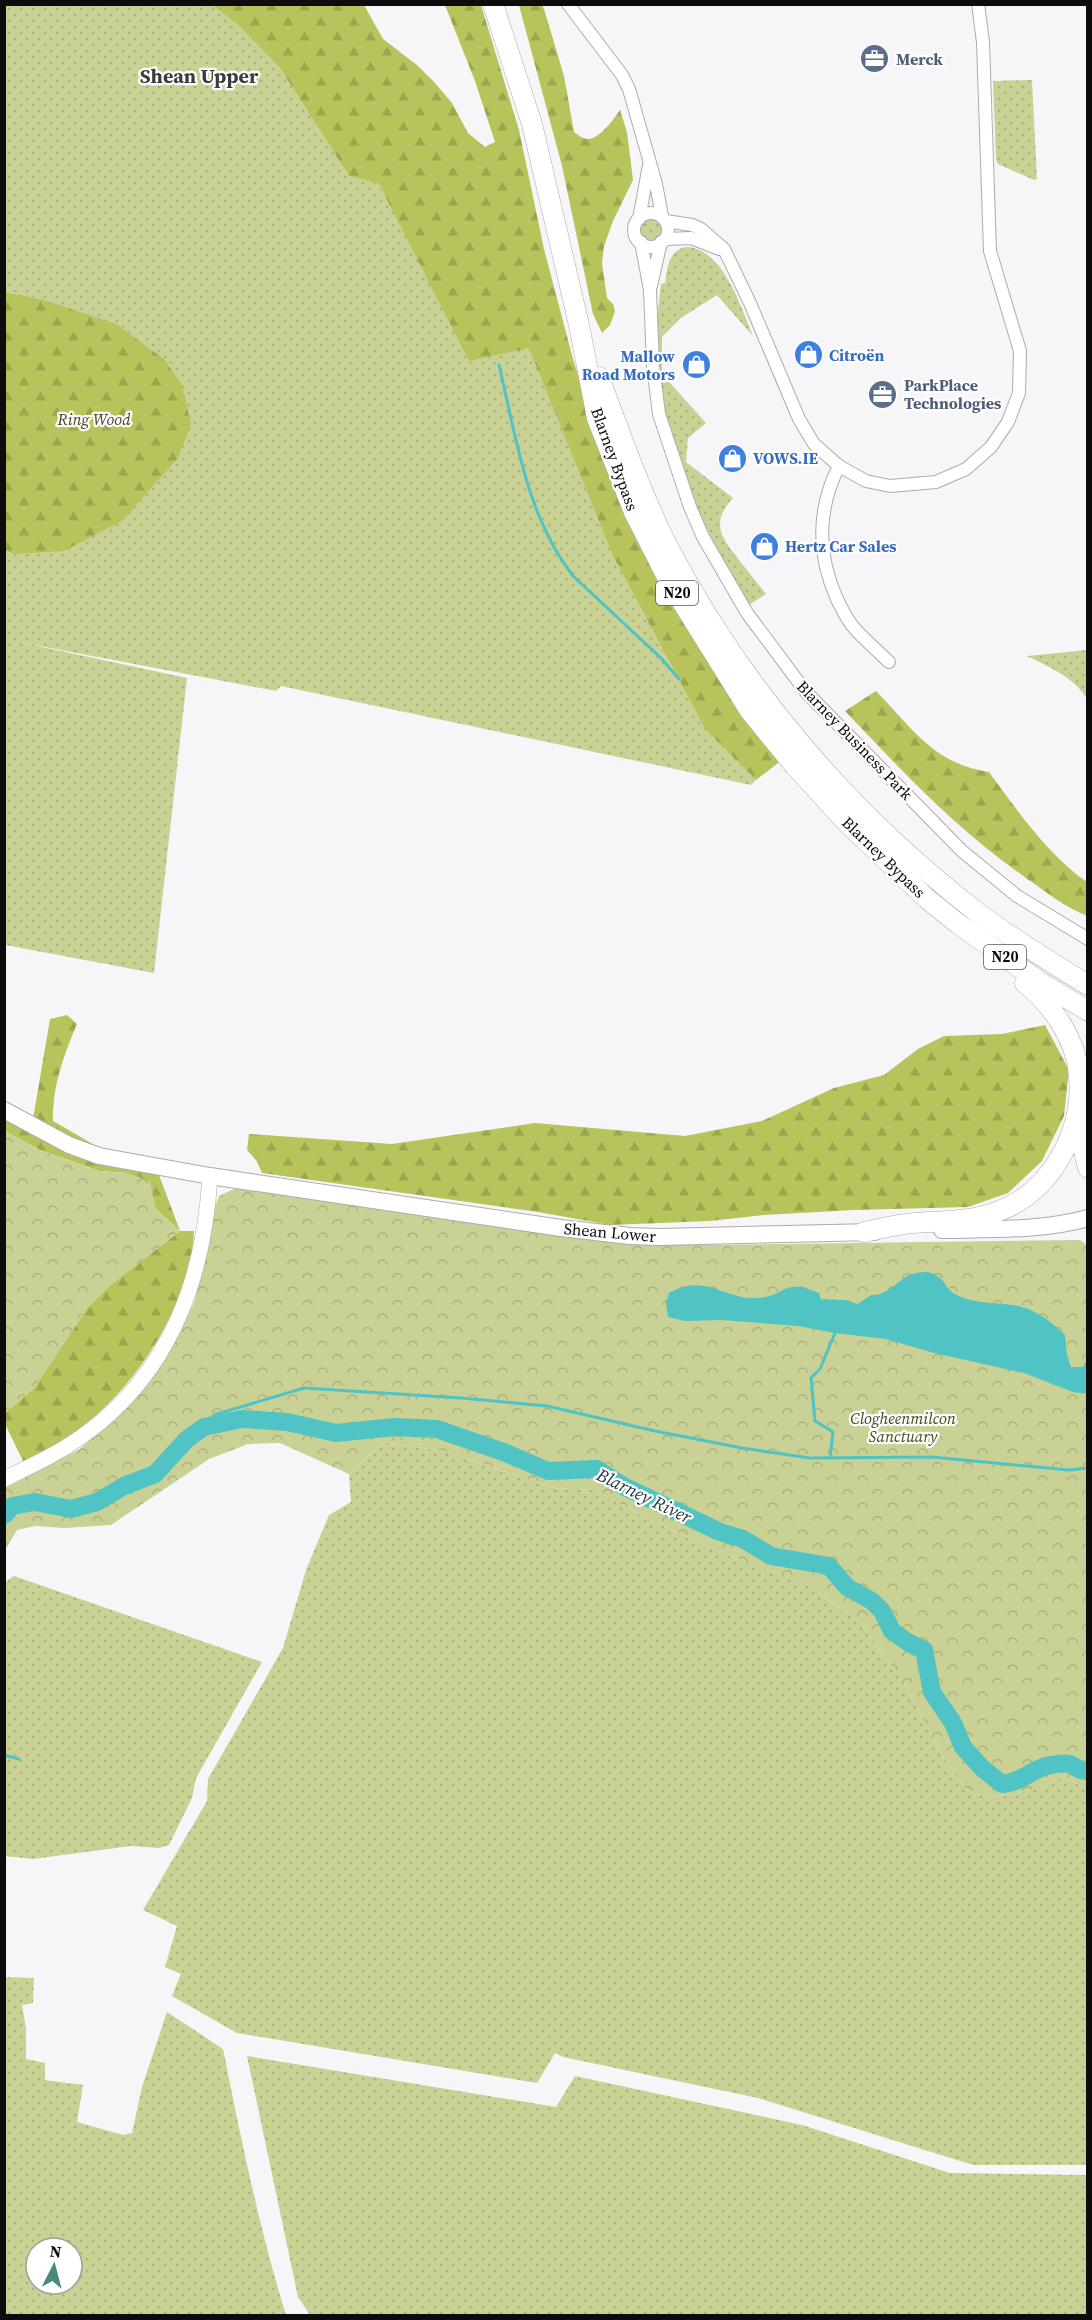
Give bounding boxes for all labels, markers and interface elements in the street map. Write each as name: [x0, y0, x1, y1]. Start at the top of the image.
office icon: Merck: [859, 43, 891, 75]
place label: Merck: [896, 48, 943, 70]
district label: Shean Upper: [140, 62, 259, 90]
shop icon: Citroën: [792, 339, 824, 371]
place label: Citroën: [829, 344, 884, 366]
place label: Mallow Road Motors: [582, 345, 675, 385]
shop icon: Mallow Road Motors: [680, 349, 712, 381]
place label: ParkPlace Technologies: [904, 374, 1001, 414]
office icon: ParkPlace Technologies: [867, 378, 899, 410]
street label: Blarney Bypass: [586, 404, 644, 514]
park label: Ring Wood: [56, 408, 131, 430]
shop icon: VOWS.IE: [716, 442, 748, 474]
place label: VOWS.IE: [753, 447, 819, 469]
shop icon: Hertz Car Sales: [748, 530, 780, 562]
place label: Hertz Car Sales: [785, 535, 897, 557]
road number: N20: [656, 581, 698, 605]
street label: Blarney Business Park: [792, 676, 918, 805]
street label: Blarney Bypass: [837, 811, 931, 903]
road number: N20: [984, 945, 1026, 969]
street label: Shean Lower: [563, 1217, 657, 1247]
park label: Clogheenmilcon Sanctuary: [850, 1407, 956, 1447]
water label: Blarney River: [592, 1461, 696, 1530]
north arrow: [24, 2236, 84, 2296]
text: N: [49, 2240, 63, 2263]

